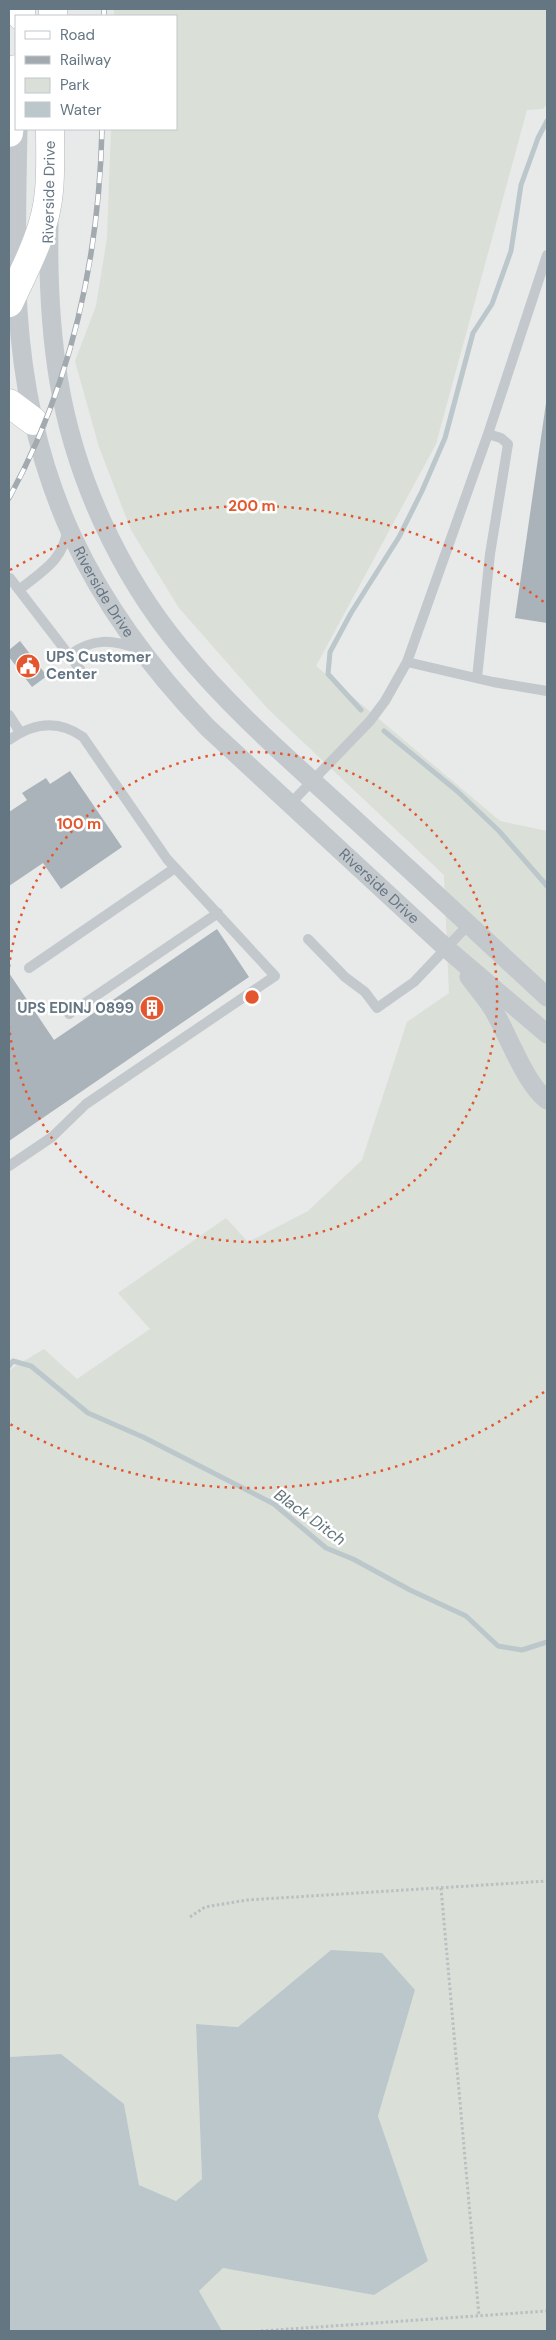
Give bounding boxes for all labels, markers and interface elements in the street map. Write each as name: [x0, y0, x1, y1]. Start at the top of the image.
legend: [15, 15, 178, 130]
text: Road: [60, 25, 95, 45]
text: Railway: [60, 50, 112, 70]
text: Park: [60, 75, 90, 95]
text: Water: [60, 100, 102, 120]
street label: Riverside Drive: [38, 140, 60, 244]
text: 200 m: [228, 496, 276, 516]
street label: Riverside Drive: [69, 543, 139, 641]
place label: UPS Customer Center: [46, 647, 151, 684]
public building icon: UPS Customer Center: [15, 653, 41, 679]
text: 100 m: [57, 814, 101, 834]
street label: Riverside Drive: [335, 844, 424, 928]
centre of rings: [243, 988, 261, 1006]
building icon: UPS EDINJ 0899: [139, 995, 165, 1021]
place label: UPS EDINJ 0899: [17, 998, 134, 1018]
water label: Black Ditch: [270, 1484, 350, 1550]

